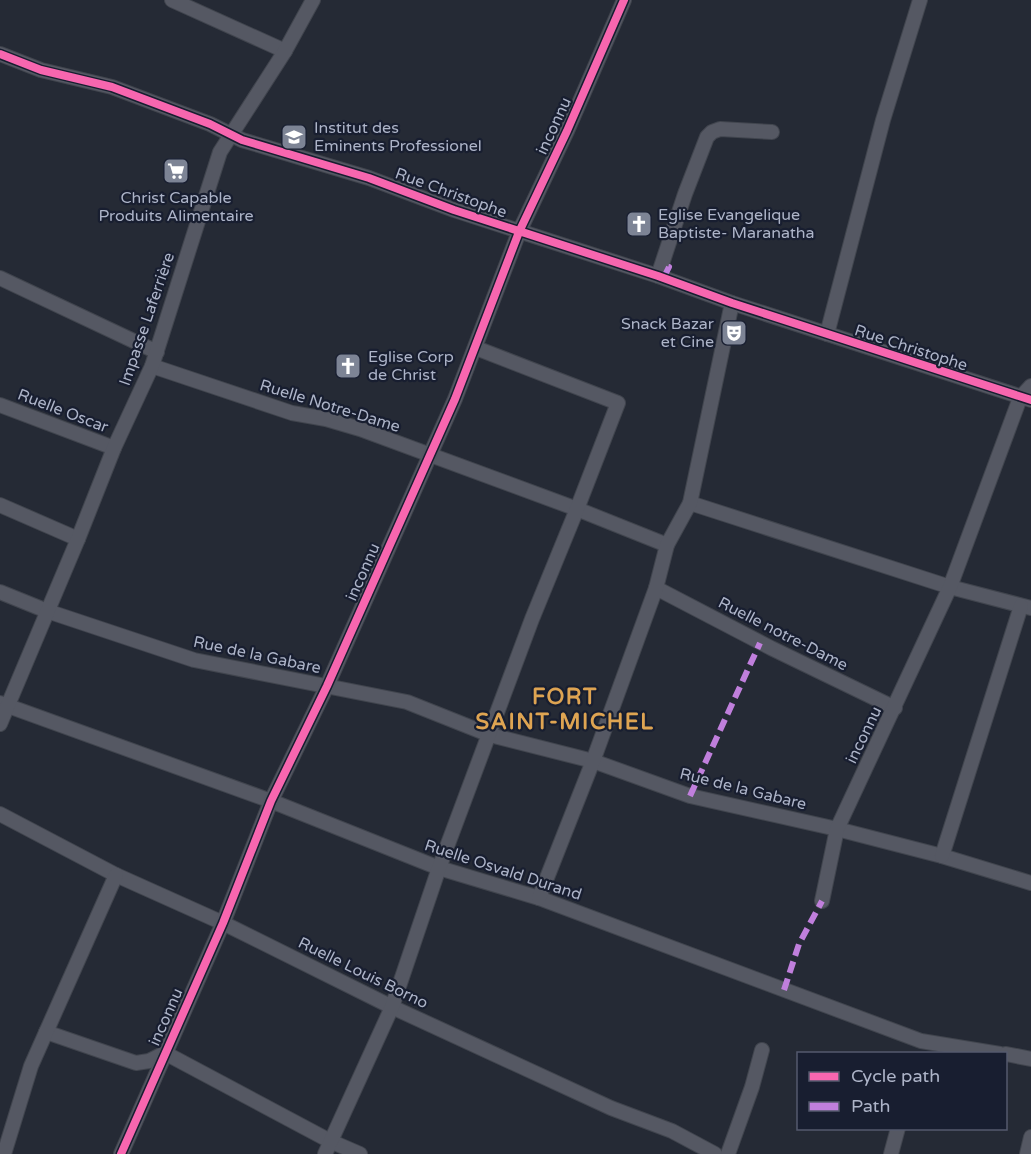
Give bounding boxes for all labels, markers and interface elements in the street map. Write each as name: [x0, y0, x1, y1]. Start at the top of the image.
street label: inconnu: [532, 94, 576, 158]
place label: Institut des Eminents Professionel: [314, 118, 482, 156]
school or university icon: Institut des Eminents Professionel: [279, 122, 309, 152]
supermarket icon: Christ Capable Produits Alimentaire: [161, 156, 191, 186]
street label: Rue Christophe: [392, 163, 510, 223]
place label: Christ Capable Produits Alimentaire: [98, 188, 254, 226]
place label: Eglise Evangelique Baptiste- Maranatha: [658, 205, 815, 243]
church icon: Eglise Evangelique Baptiste- Maranatha: [624, 209, 654, 239]
street label: Impasse Laferrière: [115, 250, 179, 388]
place label: Snack Bazar et Cine: [621, 314, 715, 352]
theatre icon: Snack Bazar et Cine: [719, 318, 749, 348]
street label: Rue Christophe: [852, 320, 970, 376]
place label: Eglise Corp de Christ: [368, 347, 454, 385]
church icon: Eglise Corp de Christ: [333, 351, 363, 381]
street label: Ruelle Notre-Dame: [257, 375, 403, 437]
street label: Ruelle Oscar: [15, 385, 112, 438]
street label: inconnu: [341, 540, 385, 604]
street label: Ruelle notre-Dame: [715, 593, 851, 675]
street label: Rue de la Gabare: [191, 632, 323, 678]
district label: FORT SAINT-MICHEL: [476, 684, 655, 735]
street label: inconnu: [842, 703, 886, 767]
street label: Rue de la Gabare: [678, 764, 808, 814]
street label: Ruelle Osvald Durand: [422, 835, 584, 905]
street label: Ruelle Louis Borno: [295, 933, 431, 1013]
street label: inconnu: [144, 985, 188, 1049]
legend: [797, 1052, 1007, 1130]
text: Cycle path: [851, 1065, 940, 1087]
text: Path: [851, 1095, 890, 1117]

